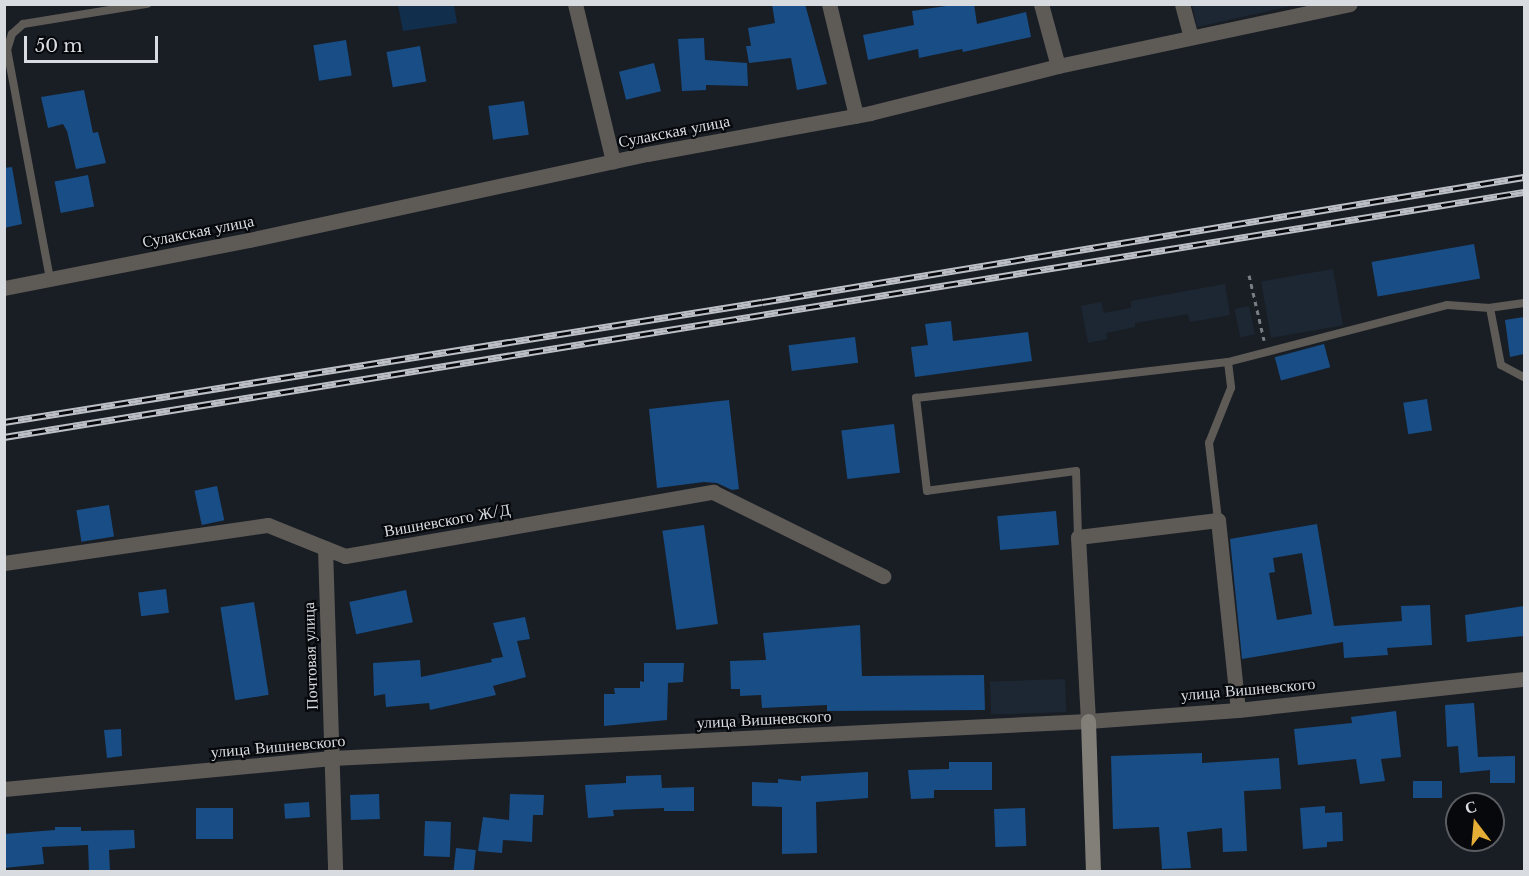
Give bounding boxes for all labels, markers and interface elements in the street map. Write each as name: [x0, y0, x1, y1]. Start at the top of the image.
scale bar: [27, 24, 160, 62]
text: 50 m: [35, 35, 83, 57]
street label: Сулакская улица: [617, 111, 731, 151]
street label: Сулакская улица: [141, 211, 255, 251]
street label: Вишневского Ж/Д: [382, 499, 512, 541]
street label: Почтовая улица: [299, 602, 321, 710]
street label: улица Вишневского: [1180, 674, 1316, 704]
street label: улица Вишневского: [696, 706, 832, 732]
street label: улица Вишневского: [210, 731, 346, 761]
north arrow: [1445, 792, 1505, 852]
text: С: [1462, 795, 1479, 818]

